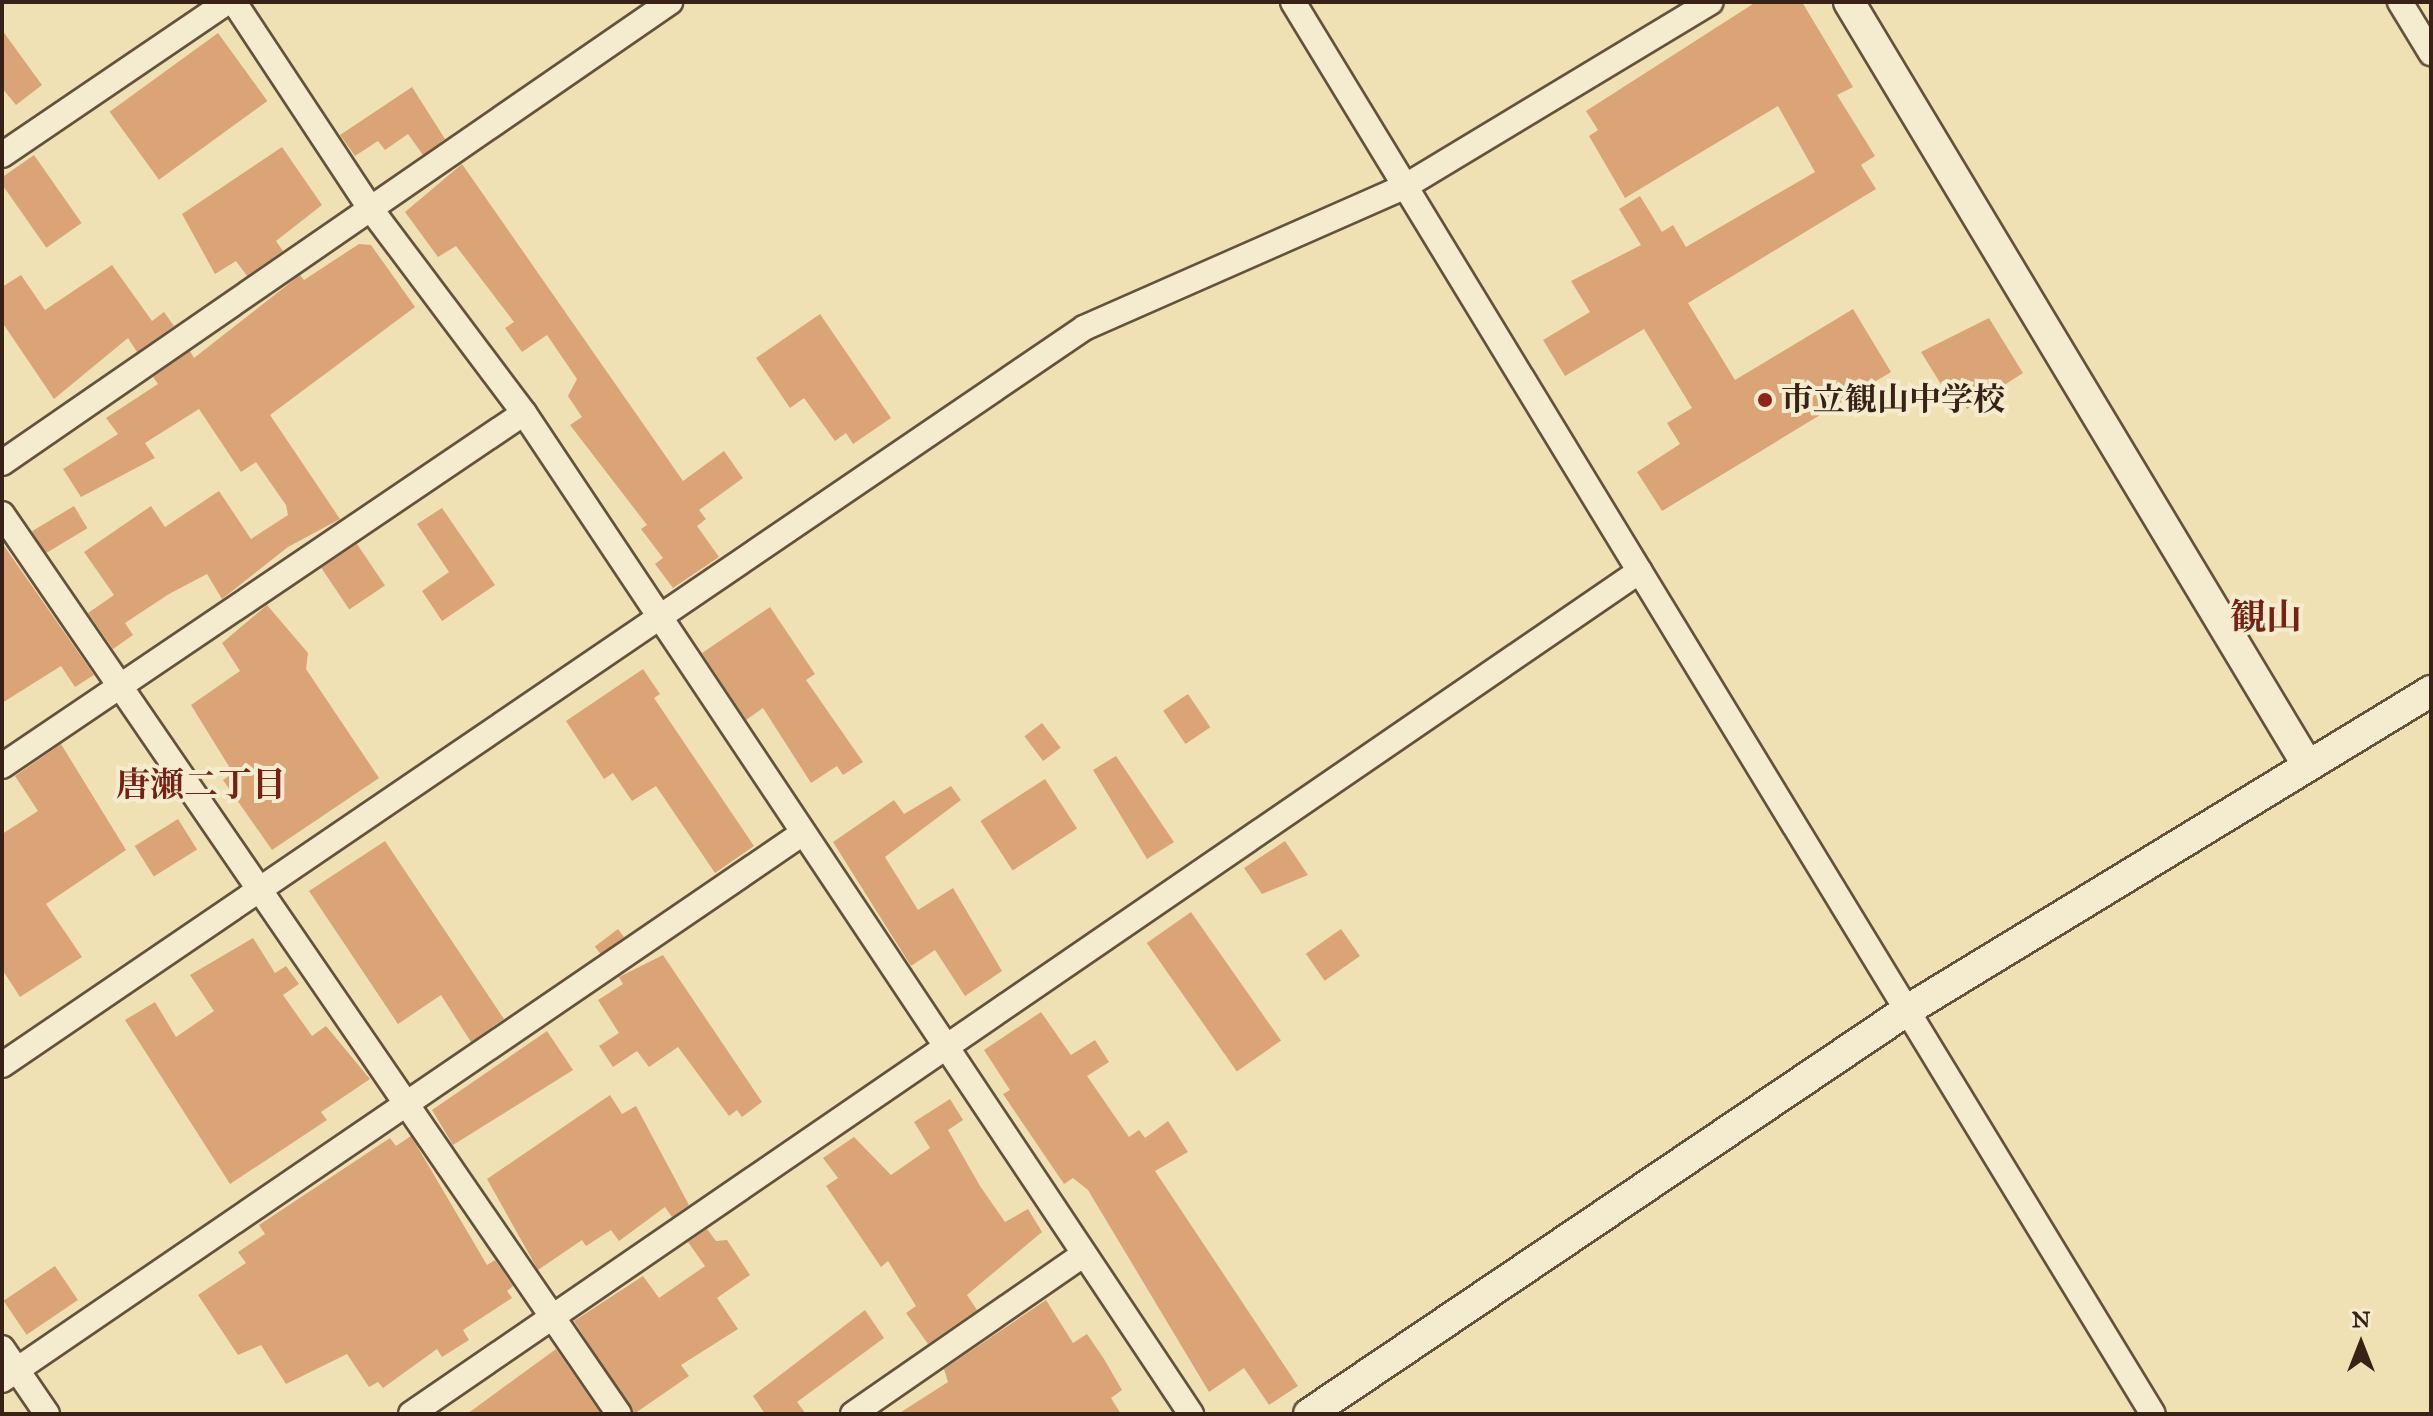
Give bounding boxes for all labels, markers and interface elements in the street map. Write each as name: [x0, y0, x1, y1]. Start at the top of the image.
place label: 市立観山中学校: [1781, 381, 2005, 419]
marker: 市立観山中学校: [1756, 391, 1774, 409]
district label: 観山: [2230, 596, 2302, 640]
district label: 唐瀬二丁目: [116, 765, 286, 805]
north arrow: [2321, 1304, 2401, 1384]
text: N: [2352, 1306, 2370, 1333]

